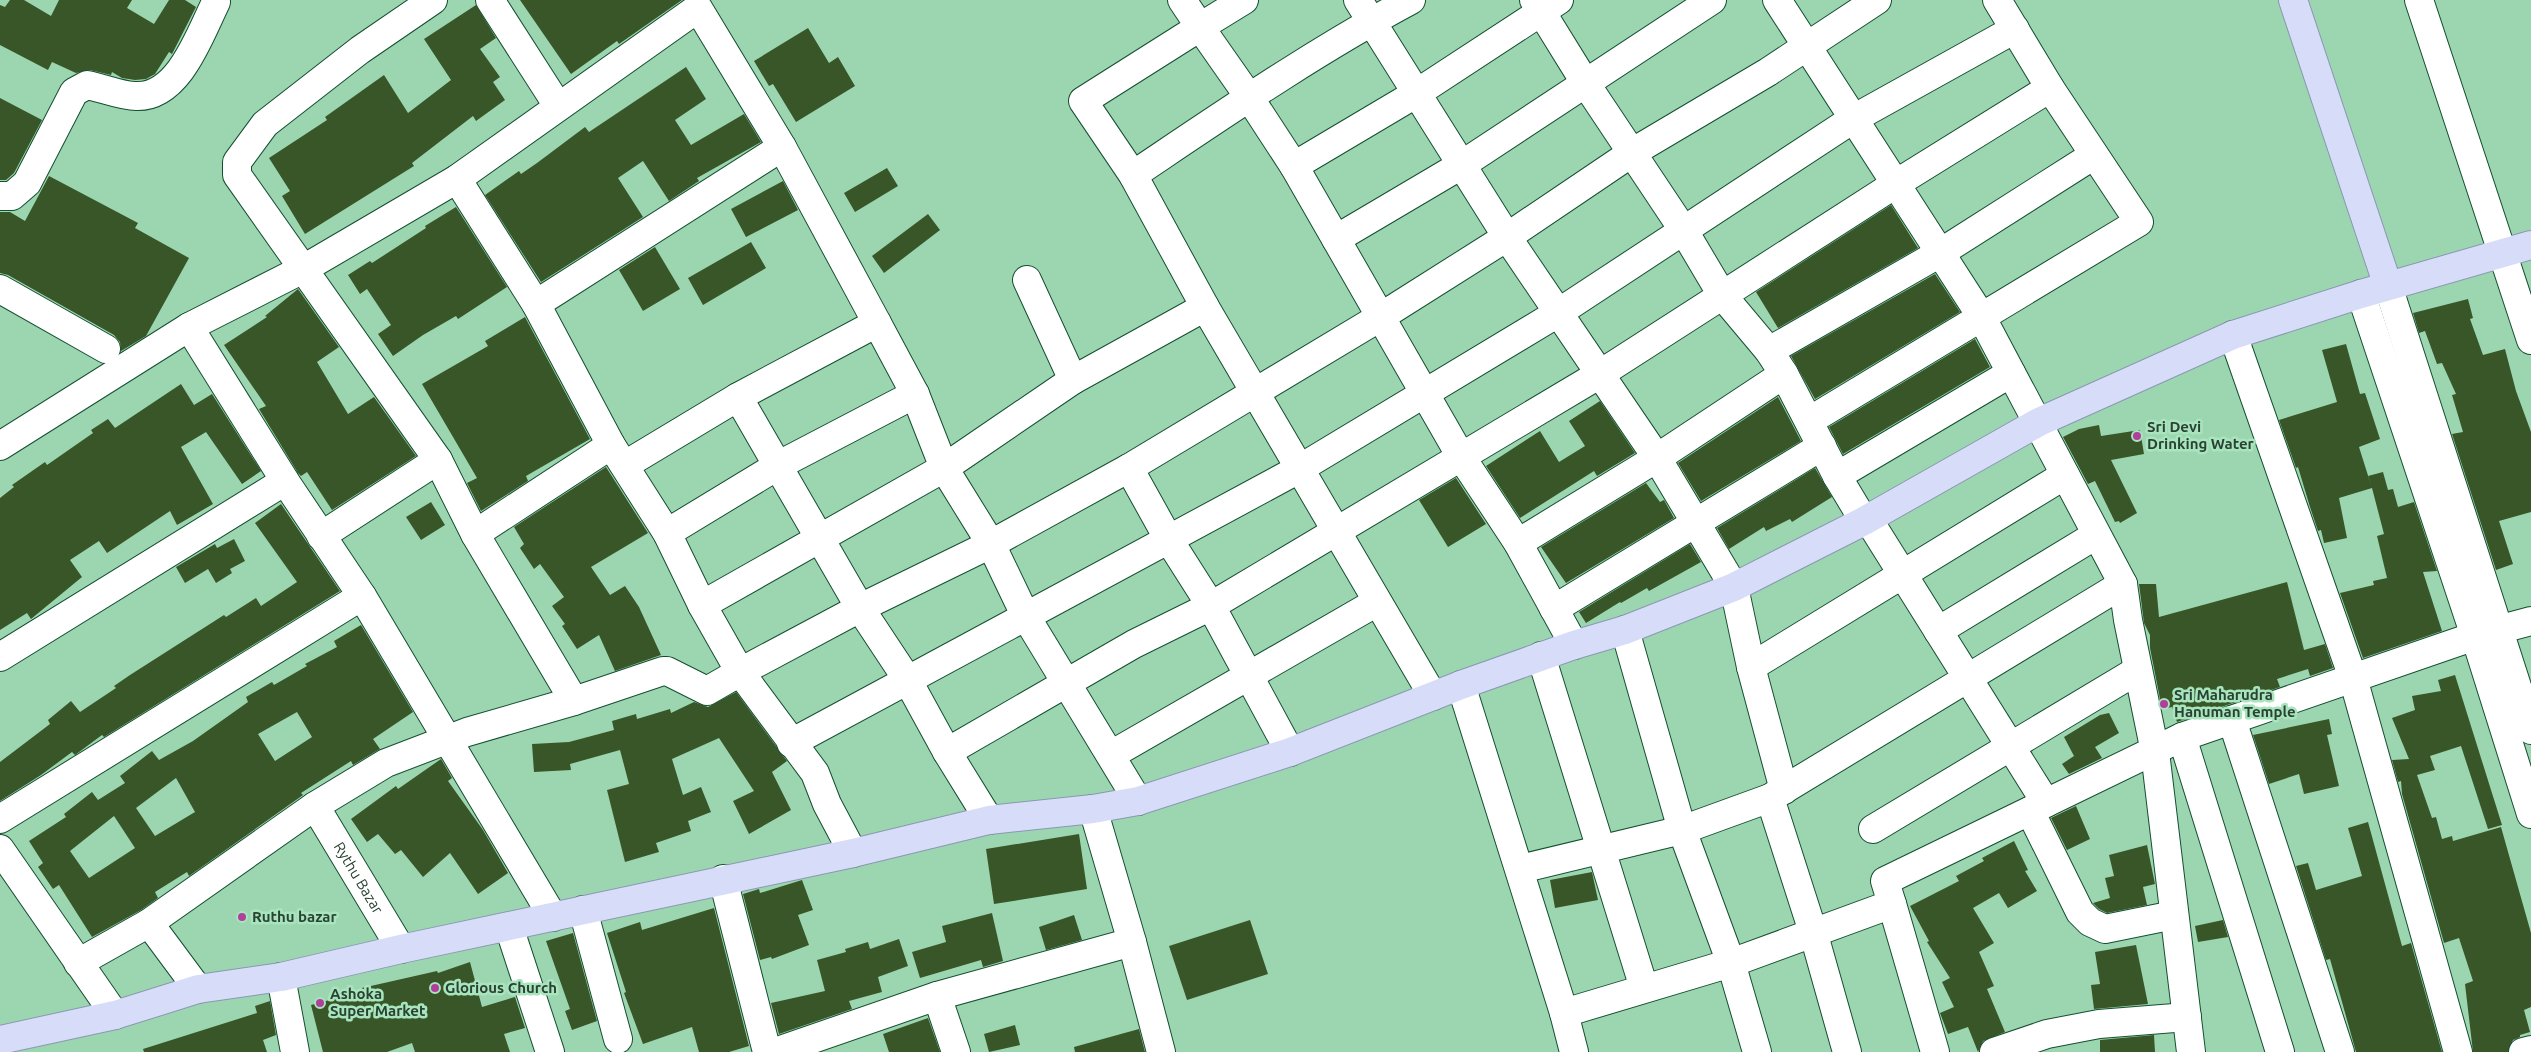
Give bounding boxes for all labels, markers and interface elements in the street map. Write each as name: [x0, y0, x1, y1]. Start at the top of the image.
place label: Sri Devi Drinking Water: [2147, 418, 2255, 452]
marker: Sri Devi Drinking Water: [2131, 430, 2143, 442]
place label: Sri Maharudra Hanuman Temple: [2174, 686, 2296, 720]
marker: Sri Maharudra Hanuman Temple: [2158, 698, 2170, 710]
street label: Rythu Bazar: [331, 839, 387, 917]
place label: Ruthu bazar: [252, 908, 338, 925]
marker: Ruthu bazar: [236, 911, 248, 923]
place label: Glorious Church: [445, 979, 557, 996]
marker: Glorious Church: [429, 982, 441, 994]
place label: Ashoka Super Market: [330, 985, 426, 1019]
marker: Ashoka Super Market: [314, 997, 326, 1009]

